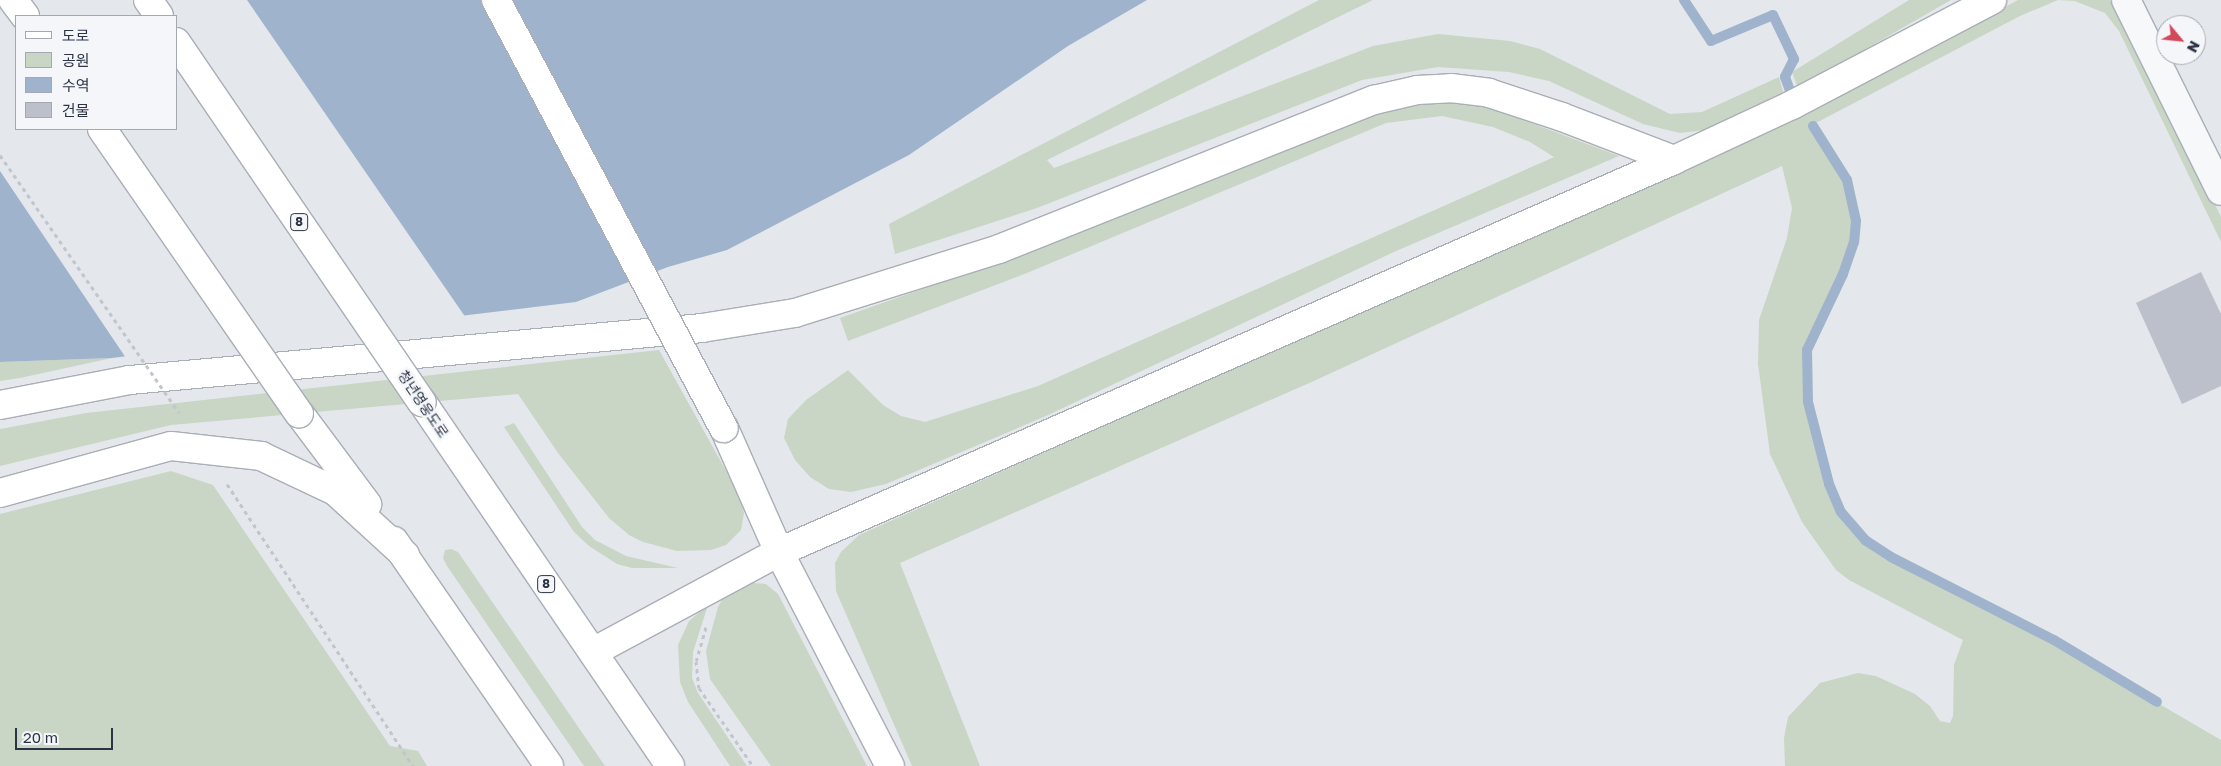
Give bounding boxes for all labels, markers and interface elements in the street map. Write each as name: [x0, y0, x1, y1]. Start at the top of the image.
legend: [15, 15, 178, 130]
north arrow: [2156, 15, 2206, 65]
text: 도로: [62, 26, 90, 44]
text: N: [2184, 38, 2204, 55]
text: 공원: [62, 51, 90, 69]
text: 수역: [62, 76, 90, 94]
text: 건물: [62, 101, 90, 119]
road number: 8: [289, 212, 309, 232]
street label: 청년영웅도로: [394, 367, 452, 441]
road number: 8: [536, 574, 556, 594]
scale bar: [18, 718, 115, 750]
text: 20 m: [23, 728, 58, 746]

